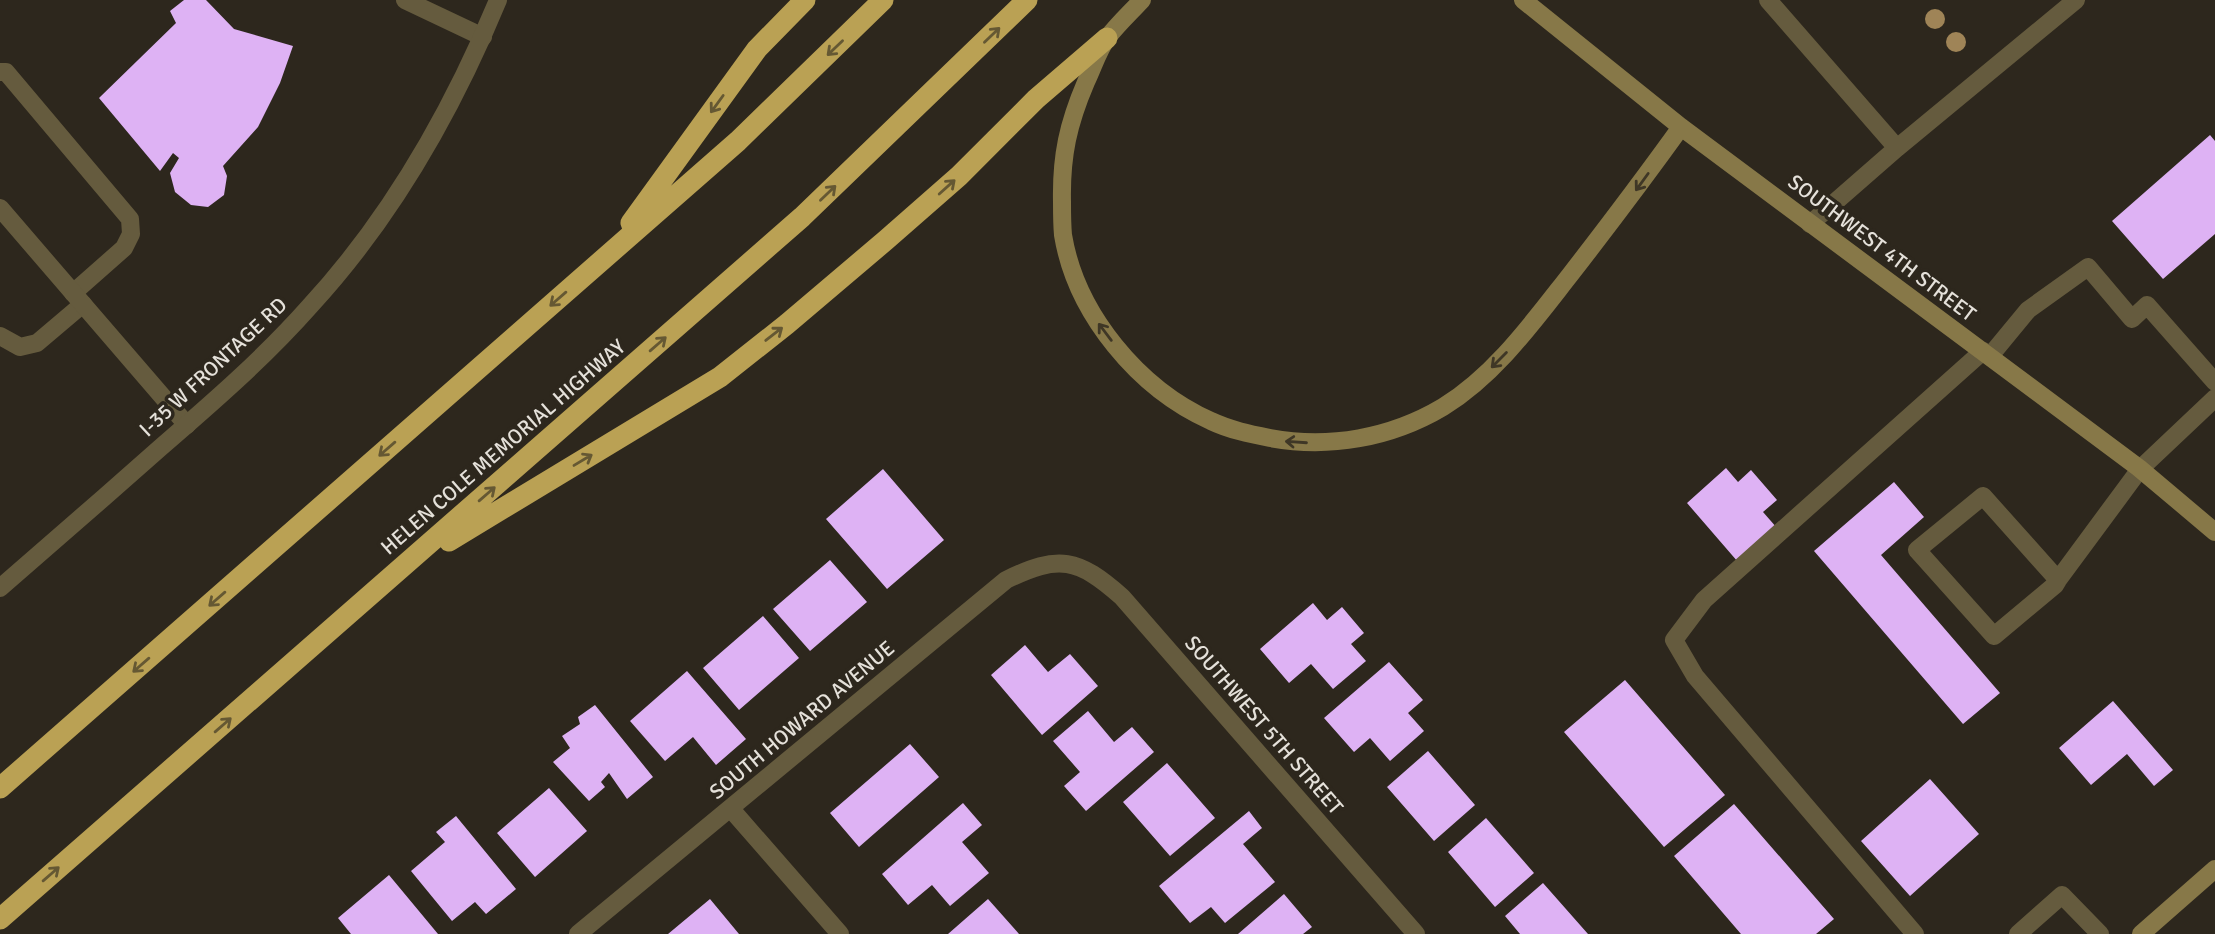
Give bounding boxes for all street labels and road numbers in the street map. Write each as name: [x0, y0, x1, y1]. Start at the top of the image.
street label: SOUTHWEST 4TH STREET: [1783, 169, 1982, 327]
street label: I-35 W FRONTAGE RD: [134, 292, 292, 442]
street label: HELEN COLE MEMORIAL HIGHWAY: [375, 333, 631, 560]
street label: SOUTHWEST 5TH STREET: [1179, 630, 1349, 820]
street label: SOUTH HOWARD AVENUE: [704, 635, 900, 805]

